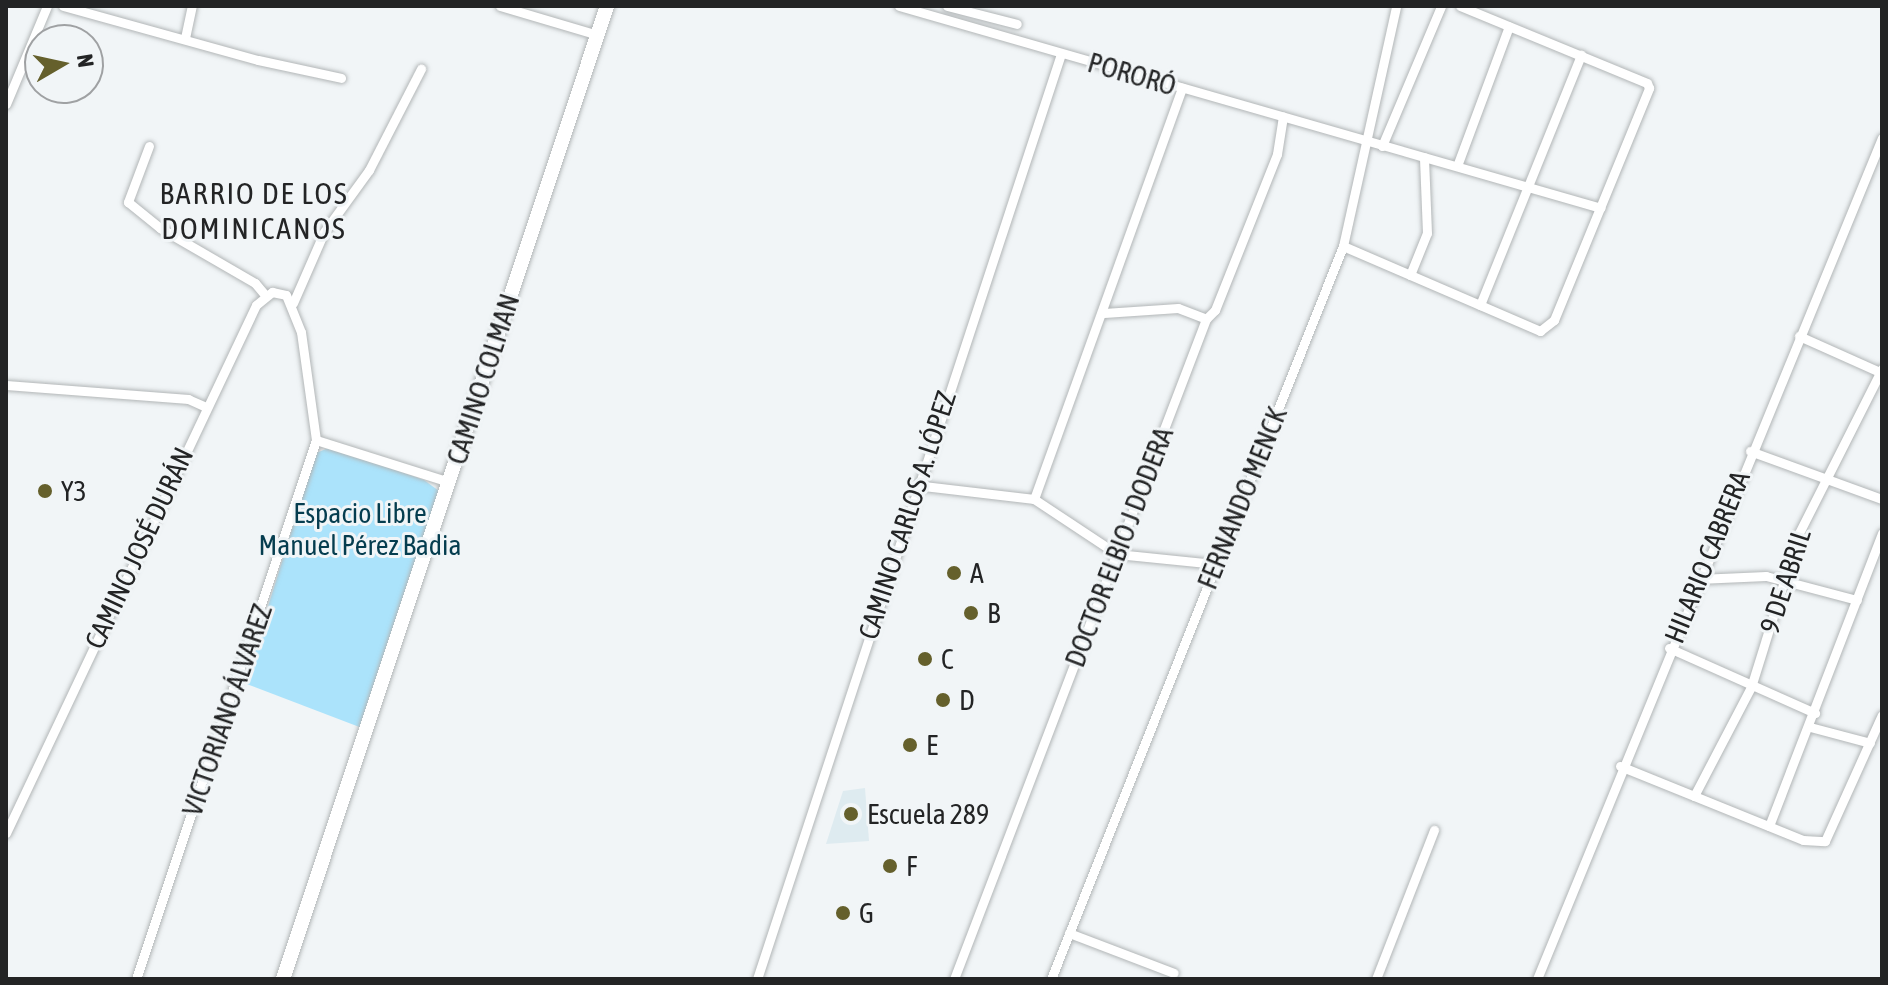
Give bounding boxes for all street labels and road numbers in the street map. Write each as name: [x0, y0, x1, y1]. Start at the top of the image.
street label: PORORÓ: [1084, 45, 1180, 103]
street label: CAMINO COLMAN: [440, 290, 526, 468]
street label: CAMINO CARLOS A. LÓPEZ: [851, 387, 963, 643]
street label: FERNANDO MENCK: [1190, 402, 1294, 594]
street label: DOCTOR ELBIO J DODERA: [1058, 422, 1180, 672]
street label: CAMINO JOSÉ DURÁN: [78, 442, 200, 654]
street label: HILARIO CABRERA: [1657, 466, 1757, 648]
street label: 9 DE ABRIL: [1752, 525, 1818, 637]
street label: VICTORIANO ÁLVAREZ: [175, 600, 279, 820]

